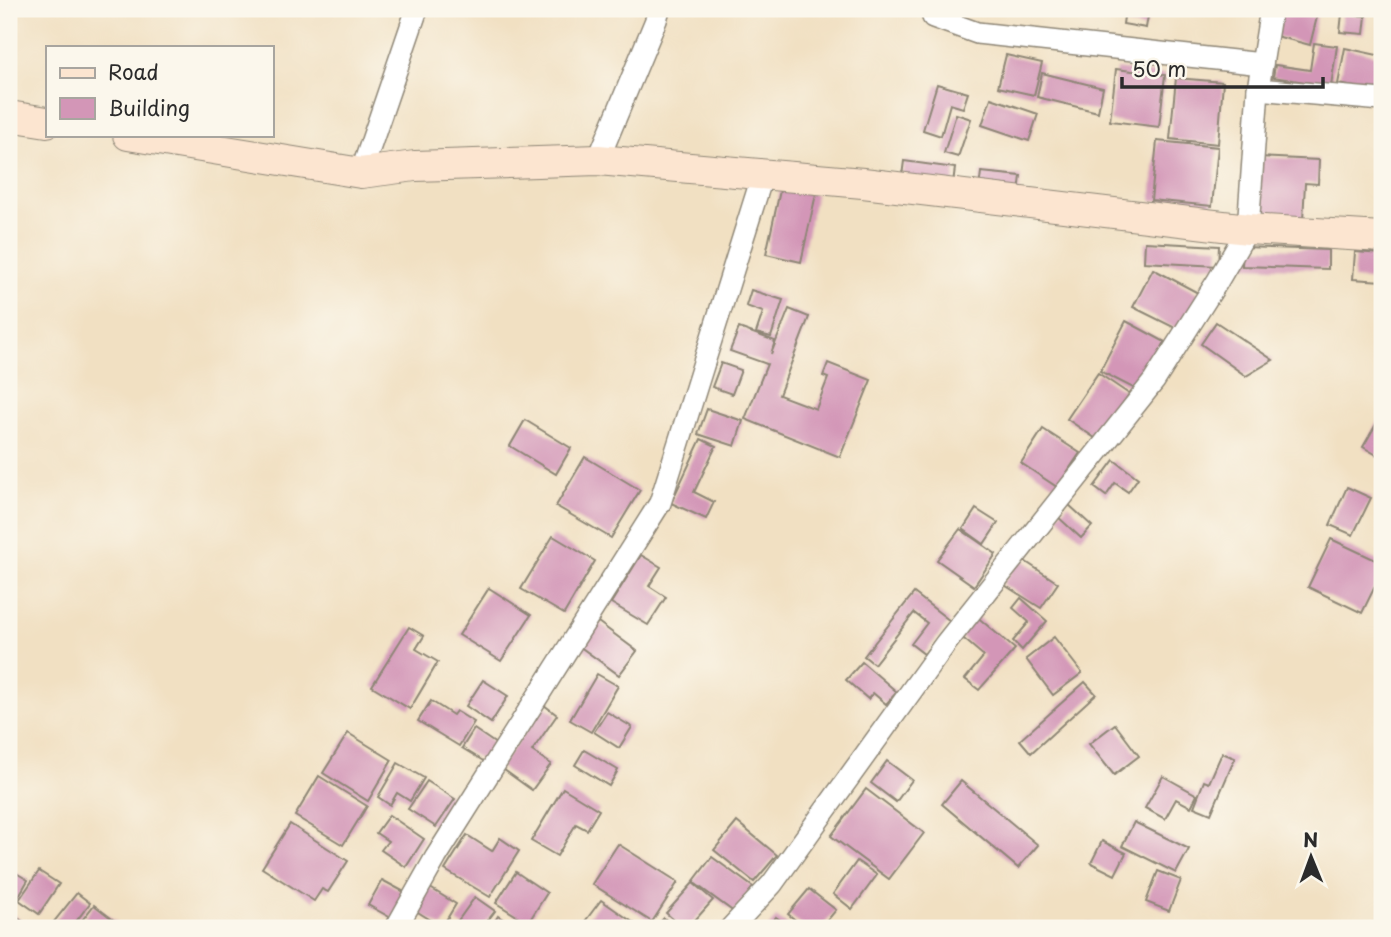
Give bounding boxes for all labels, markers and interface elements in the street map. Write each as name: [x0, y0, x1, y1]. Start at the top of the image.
legend: [46, 46, 273, 136]
scale bar: [1122, 46, 1323, 90]
text: 50 m: [1132, 52, 1186, 84]
text: Road: [108, 55, 159, 87]
text: Building: [108, 91, 190, 123]
north arrow: [1276, 822, 1346, 892]
text: N: [1303, 825, 1318, 853]

